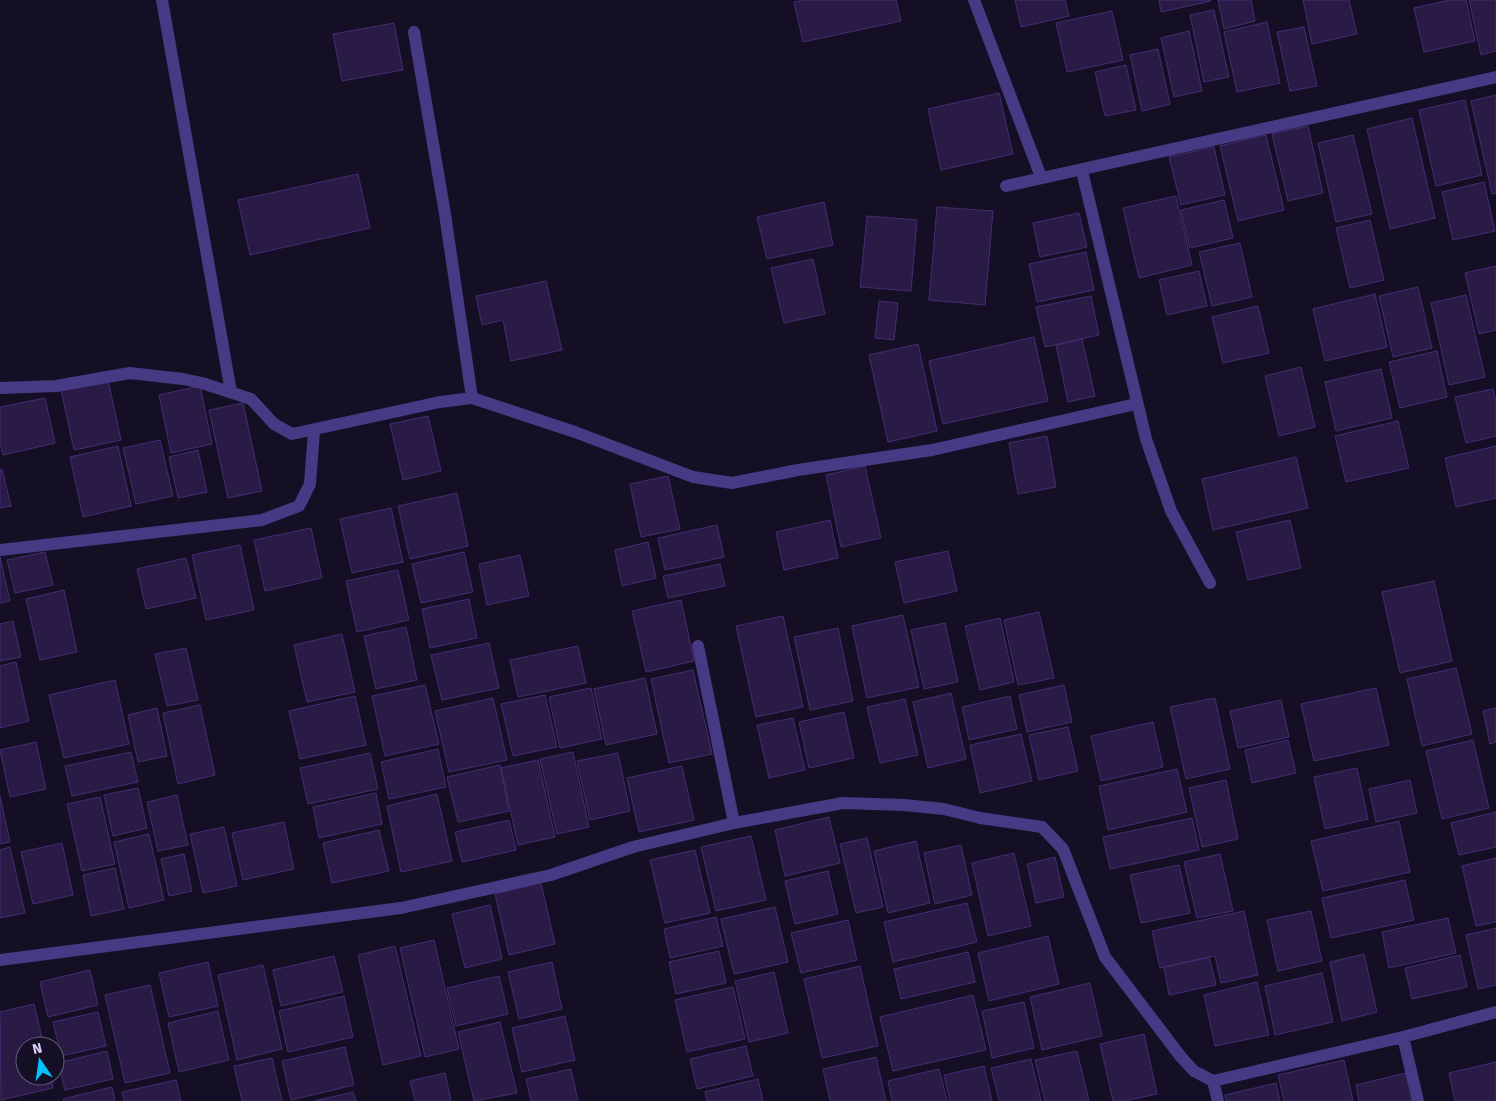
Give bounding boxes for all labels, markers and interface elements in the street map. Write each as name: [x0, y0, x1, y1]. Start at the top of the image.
north arrow: [15, 1036, 65, 1086]
text: N: [31, 1039, 44, 1058]

